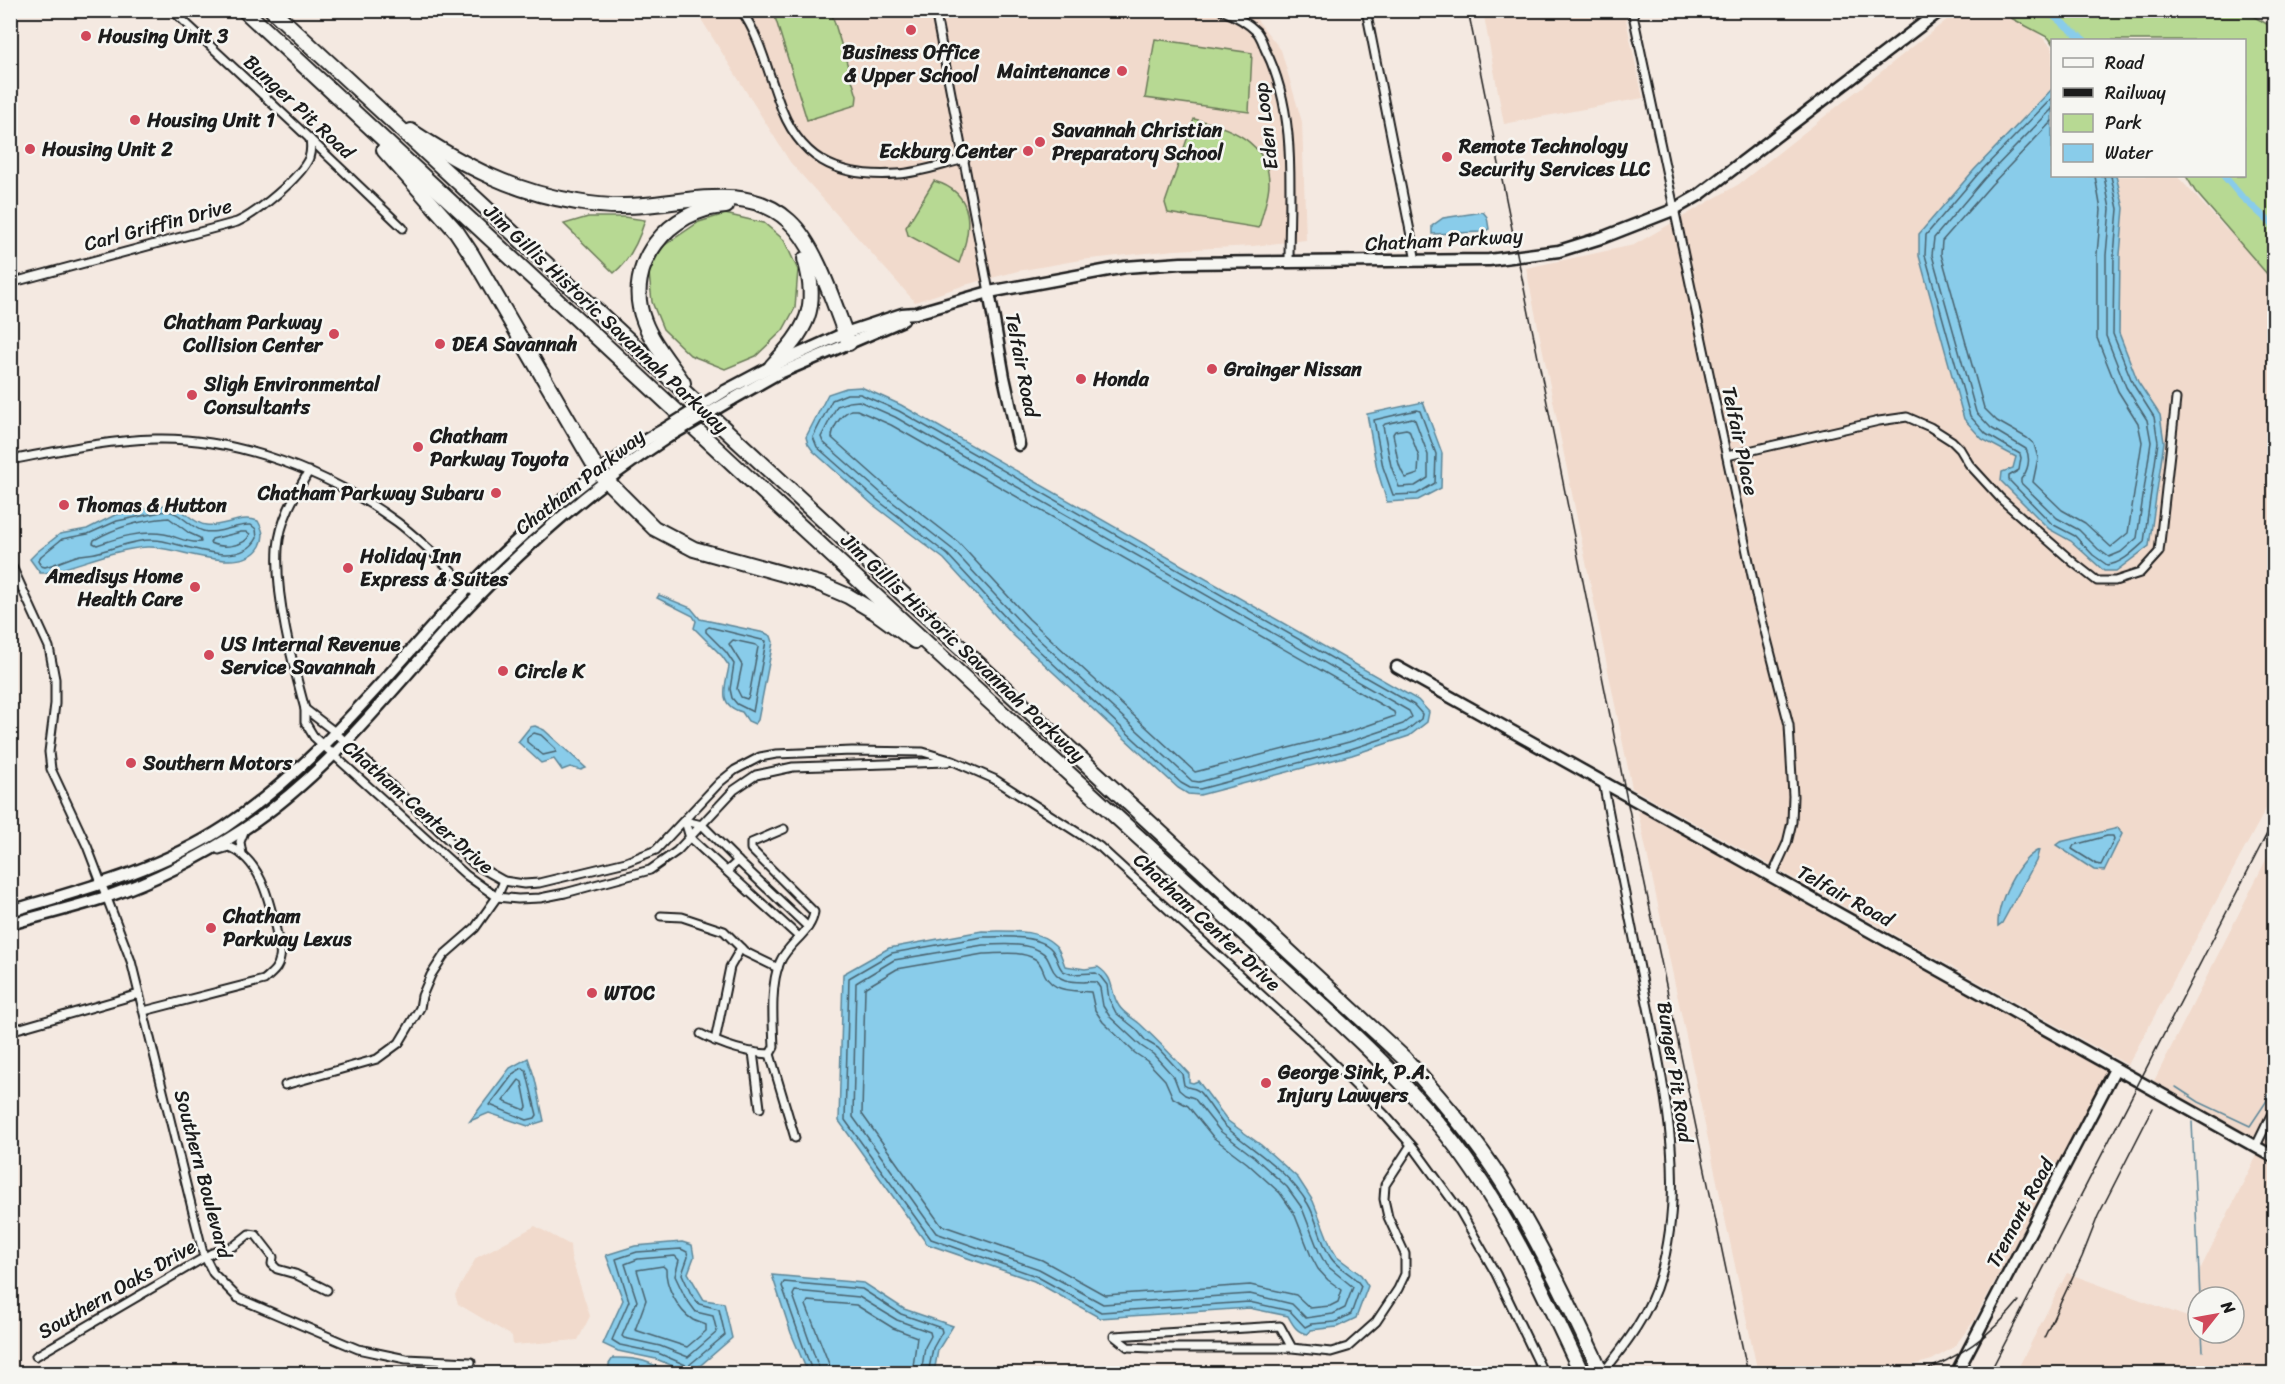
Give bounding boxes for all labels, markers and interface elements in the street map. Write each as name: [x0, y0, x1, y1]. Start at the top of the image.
place label: Housing Unit 3: [97, 19, 228, 54]
marker: Business Office & Upper School: [904, 23, 918, 37]
marker: Housing Unit 3: [79, 29, 93, 43]
place label: Business Office & Upper School: [842, 35, 980, 93]
legend: [2051, 39, 2246, 177]
street label: Bunger Pit Road: [235, 46, 364, 169]
text: Road: [2105, 47, 2145, 79]
place label: Maintenance: [996, 54, 1111, 89]
marker: Maintenance: [1115, 64, 1129, 78]
text: Railway: [2105, 77, 2167, 109]
street label: Eden Loop: [1243, 80, 1289, 172]
place label: Housing Unit 1: [146, 103, 275, 138]
text: Park: [2105, 107, 2142, 139]
marker: Housing Unit 1: [128, 113, 142, 127]
place label: Savannah Christian Preparatory School: [1051, 113, 1224, 171]
place label: Remote Technology Security Services LLC: [1458, 129, 1650, 187]
place label: Housing Unit 2: [41, 132, 173, 167]
place label: Eckburg Center: [879, 134, 1018, 169]
marker: Savannah Christian Preparatory School: [1033, 135, 1047, 149]
text: Water: [2105, 137, 2154, 169]
marker: Housing Unit 2: [23, 142, 37, 156]
marker: Eckburg Center: [1021, 144, 1035, 158]
marker: Remote Technology Security Services LLC: [1440, 150, 1454, 164]
street label: Carl Griffin Drive: [80, 188, 236, 262]
street label: Jim Gillis Historic Savannah Parkway: [474, 195, 737, 443]
street label: Chatham Parkway: [1364, 218, 1524, 262]
place label: Chatham Parkway Collision Center: [163, 305, 324, 363]
street label: Telfair Road: [995, 310, 1050, 422]
marker: Chatham Parkway Collision Center: [327, 327, 341, 341]
place label: DEA Savannah: [452, 327, 578, 362]
marker: DEA Savannah: [433, 337, 447, 351]
place label: Grainger Nissan: [1223, 352, 1362, 387]
place label: Honda: [1092, 362, 1150, 397]
marker: Grainger Nissan: [1205, 362, 1219, 376]
place label: Sligh Environmental Consultants: [203, 367, 381, 425]
marker: Honda: [1074, 372, 1088, 386]
street label: Telfair Place: [1711, 383, 1769, 499]
marker: Sligh Environmental Consultants: [185, 388, 199, 402]
place label: Chatham Parkway Toyota: [429, 419, 569, 477]
street label: Chatham Parkway: [507, 419, 654, 544]
marker: Chatham Parkway Toyota: [411, 440, 425, 454]
place label: Chatham Parkway Subaru: [257, 476, 484, 511]
marker: Chatham Parkway Subaru: [489, 486, 503, 500]
place label: Thomas & Hutton: [76, 488, 227, 523]
marker: Thomas & Hutton: [57, 498, 71, 512]
street label: Jim Gillis Historic Savannah Parkway: [831, 524, 1094, 772]
place label: Holiday Inn Express & Suites: [359, 539, 509, 597]
place label: Amedisys Home Health Care: [45, 559, 184, 617]
marker: Holiday Inn Express & Suites: [341, 561, 355, 575]
marker: Amedisys Home Health Care: [188, 580, 202, 594]
place label: US Internal Revenue Service Savannah: [220, 627, 401, 685]
marker: US Internal Revenue Service Savannah: [202, 648, 216, 662]
place label: Circle K: [514, 654, 586, 689]
marker: Circle K: [496, 664, 510, 678]
street label: Chatham Center Drive: [334, 731, 502, 883]
place label: Southern Motors: [142, 746, 293, 781]
marker: Southern Motors: [124, 756, 138, 770]
street label: Chatham Center Drive: [1125, 844, 1289, 1001]
street label: Telfair Road: [1790, 855, 1901, 938]
place label: Chatham Parkway Lexus: [222, 899, 352, 957]
marker: Chatham Parkway Lexus: [204, 921, 218, 935]
place label: WTOC: [604, 976, 655, 1011]
marker: WTOC: [585, 986, 599, 1000]
street label: Bunger Pit Road: [1647, 999, 1704, 1146]
place label: George Sink, P.A. Injury Lawyers: [1277, 1055, 1431, 1113]
marker: George Sink, P.A. Injury Lawyers: [1259, 1076, 1273, 1090]
street label: Southern Boulevard: [164, 1086, 243, 1264]
street label: Tremont Road: [1976, 1150, 2064, 1275]
street label: Southern Oaks Drive: [31, 1229, 203, 1349]
north arrow: [2186, 1285, 2246, 1345]
text: N: [2213, 1294, 2244, 1321]

